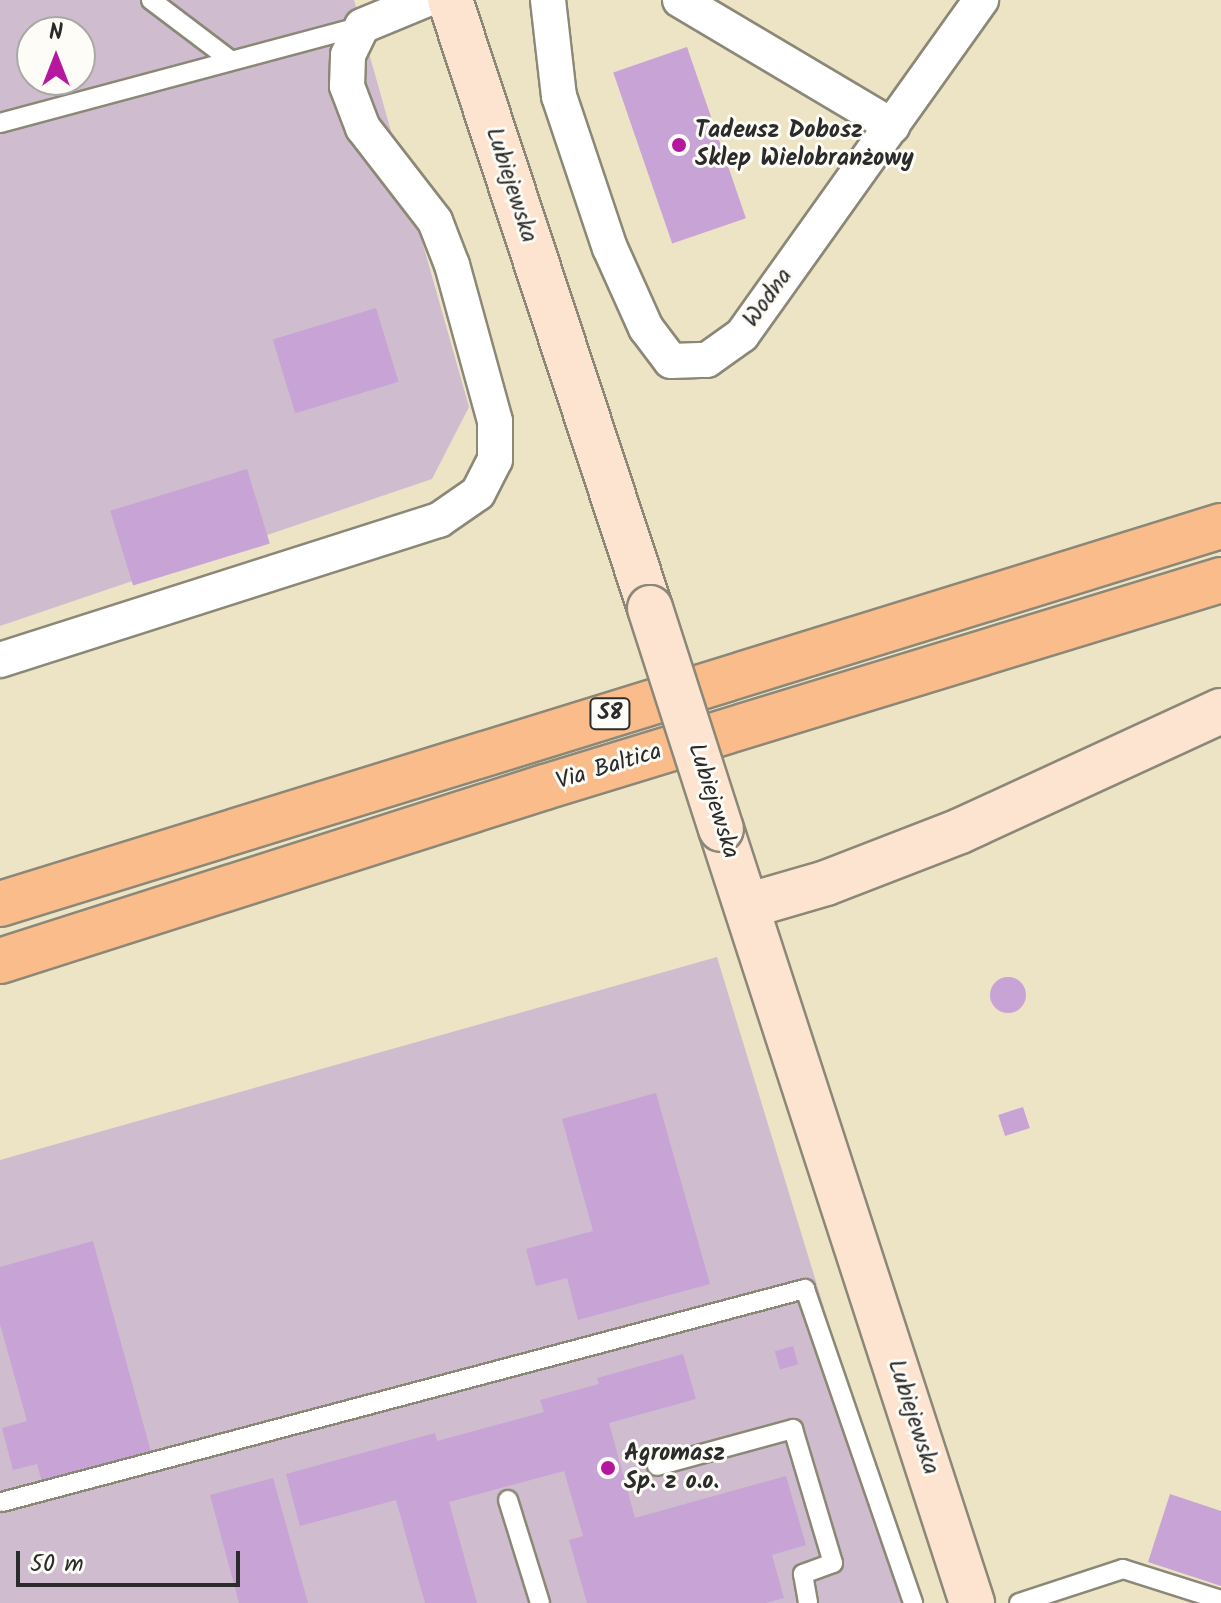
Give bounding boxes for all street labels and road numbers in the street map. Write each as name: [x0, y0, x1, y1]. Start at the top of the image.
street label: Lubiejewska: [479, 124, 543, 246]
street label: Wodna: [737, 263, 799, 333]
road number: S8: [588, 696, 632, 732]
street label: Via Baltica: [553, 737, 665, 797]
street label: Lubiejewska: [681, 740, 745, 862]
street label: Lubiejewska: [881, 1356, 945, 1478]

